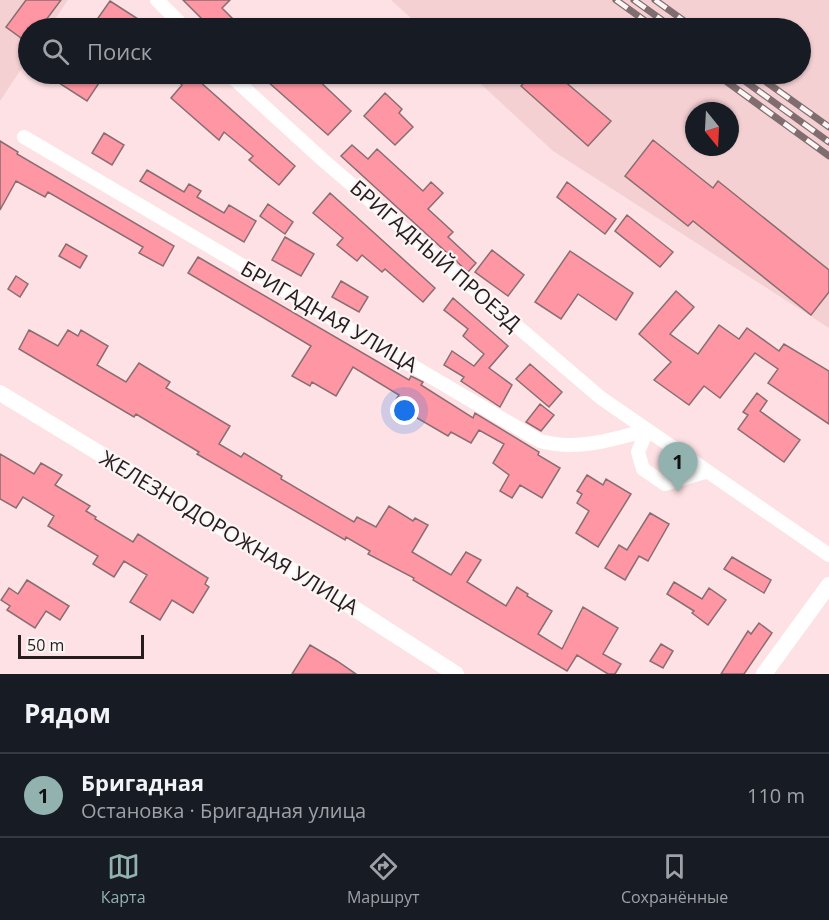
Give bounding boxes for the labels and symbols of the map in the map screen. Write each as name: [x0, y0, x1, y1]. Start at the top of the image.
north arrow: [685, 102, 739, 156]
street label: БРИГАДНЫЙ ПРОЕЗД: [344, 173, 527, 337]
street label: БРИГАДНАЯ УЛИЦА: [236, 254, 424, 379]
your location: [390, 396, 419, 425]
pin: 1: [658, 442, 698, 492]
street label: ЖЕЛЕЗНОДОРОЖНАЯ УЛИЦА: [95, 444, 365, 621]
scale bar: [18, 632, 144, 660]

